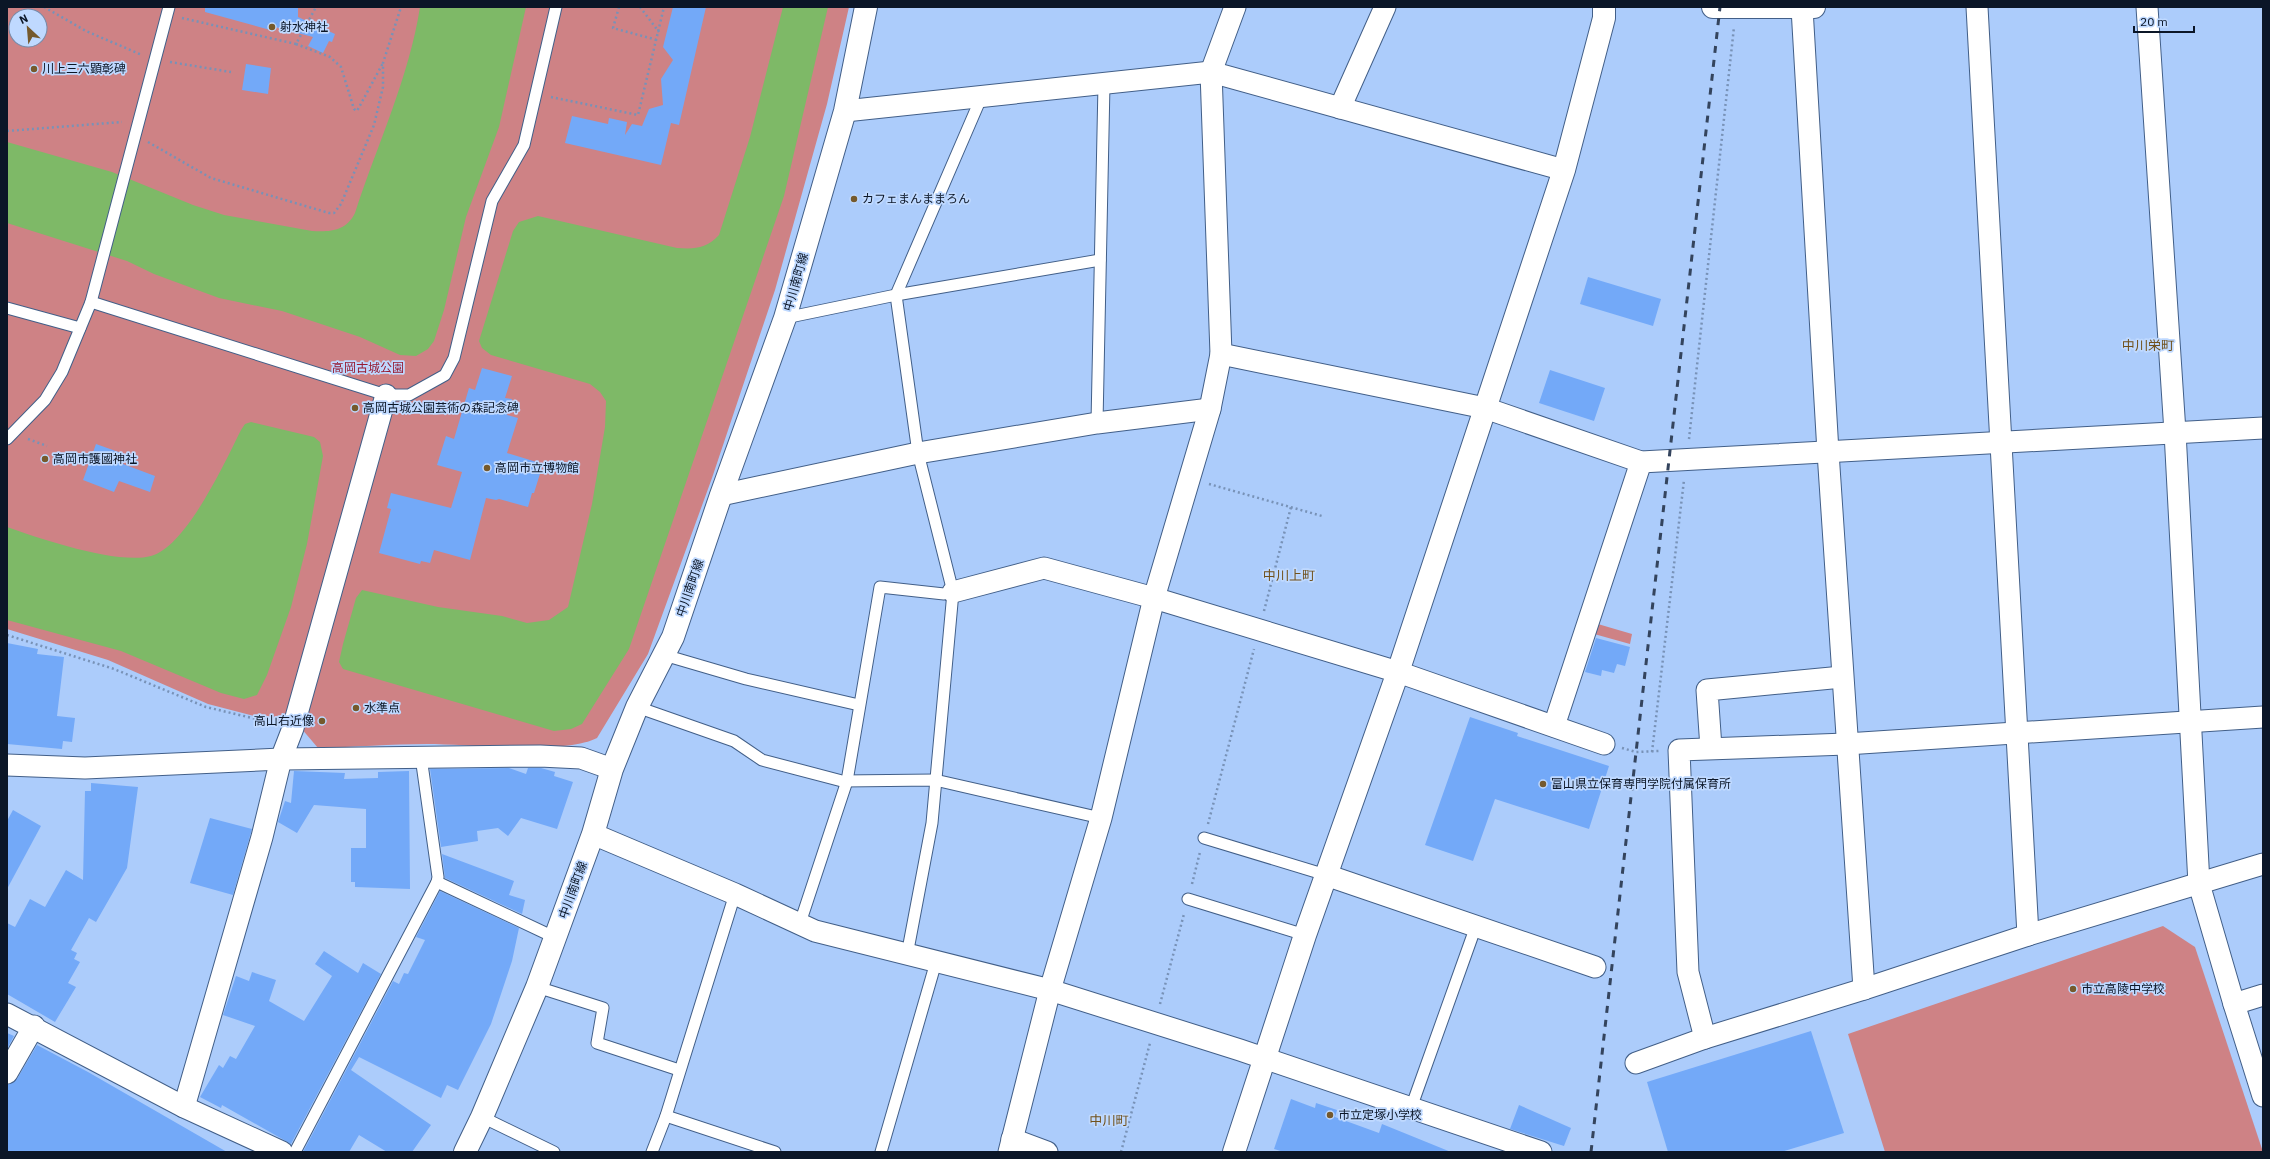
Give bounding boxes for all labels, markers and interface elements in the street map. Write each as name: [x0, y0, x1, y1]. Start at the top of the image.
north arrow: [8, 8, 48, 48]
scale bar: [2134, 8, 2194, 34]
text: N: [17, 11, 30, 27]
text: 20 m: [2140, 14, 2168, 29]
place label: 射水神社: [280, 19, 328, 34]
marker: 射水神社: [267, 22, 277, 32]
place label: 川上三六顕彰碑: [42, 61, 126, 76]
marker: 川上三六顕彰碑: [29, 64, 39, 74]
place label: カフェまんままろん: [862, 191, 970, 206]
marker: カフェまんままろん: [849, 194, 859, 204]
street label: 中川南町線: [780, 251, 811, 313]
district label: 中川栄町: [2122, 337, 2174, 354]
park label: 高岡古城公園: [332, 360, 404, 375]
place label: 高岡古城公園芸術の森記念碑: [363, 400, 519, 415]
marker: 高岡古城公園芸術の森記念碑: [350, 403, 360, 413]
place label: 高岡市護國神社: [53, 451, 137, 466]
marker: 高岡市護國神社: [40, 454, 50, 464]
place label: 高岡市立博物館: [495, 460, 579, 475]
marker: 高岡市立博物館: [482, 463, 492, 473]
street label: 中川南町線: [673, 557, 706, 619]
district label: 中川上町: [1263, 567, 1315, 584]
place label: 水準点: [364, 700, 400, 715]
marker: 水準点: [351, 703, 361, 713]
place label: 高山右近像: [254, 713, 314, 728]
marker: 高山右近像: [317, 716, 327, 726]
place label: 富山県立保育専門学院付属保育所: [1551, 776, 1731, 791]
marker: 富山県立保育専門学院付属保育所: [1538, 779, 1548, 789]
street label: 中川南町線: [555, 859, 590, 921]
place label: 市立高陵中学校: [2081, 981, 2165, 996]
marker: 市立高陵中学校: [2068, 984, 2078, 994]
place label: 市立定塚小学校: [1338, 1107, 1422, 1122]
marker: 市立定塚小学校: [1325, 1110, 1335, 1120]
district label: 中川町: [1089, 1112, 1129, 1129]

